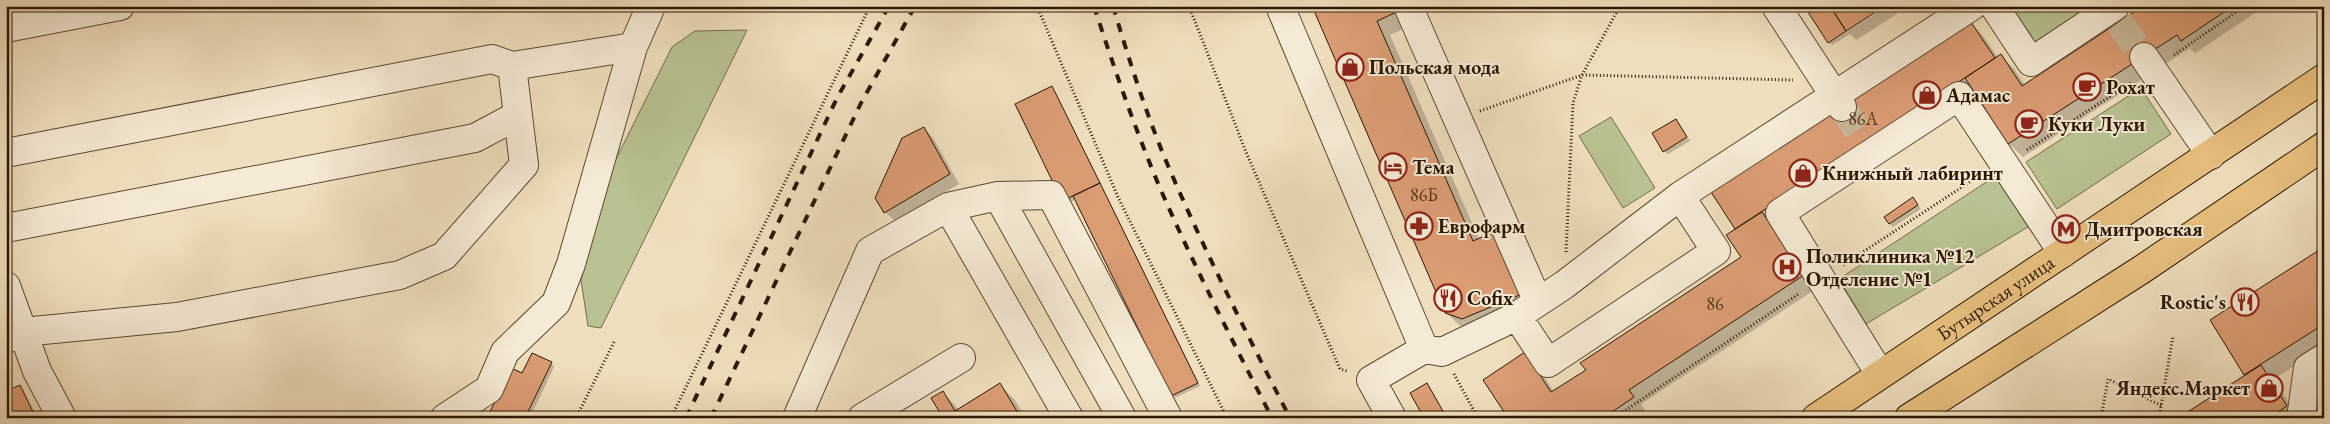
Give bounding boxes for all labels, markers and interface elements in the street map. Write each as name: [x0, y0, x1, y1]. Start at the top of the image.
shop icon: Польская мода: [1335, 52, 1365, 82]
place label: Польская мода: [1369, 54, 1500, 80]
cafe icon: Рохат: [2072, 72, 2102, 102]
place label: Рохат: [2106, 74, 2155, 100]
shop icon: Адамас: [1912, 80, 1942, 110]
place label: Адамас: [1945, 82, 2010, 108]
house number: 86А: [1848, 107, 1878, 130]
cafe icon: Куки Луки: [2014, 109, 2044, 139]
place label: Куки Луки: [2048, 111, 2146, 137]
hotel icon: Тема: [1378, 152, 1408, 182]
place label: Тема: [1412, 154, 1455, 180]
shop icon: Книжный лабиринт: [1788, 158, 1818, 188]
place label: Книжный лабиринт: [1822, 160, 2003, 186]
house number: 86Б: [1410, 183, 1438, 206]
pharmacy icon: Еврофарм: [1404, 211, 1434, 241]
place label: Еврофарм: [1438, 213, 1526, 239]
metro station icon: Дмитровская: [2051, 214, 2081, 244]
place label: Дмитровская: [2085, 216, 2203, 242]
place label: Поликлиника №12 Отделение №1: [1806, 243, 1975, 292]
street label: Бутырская улица: [1932, 249, 2059, 347]
hospital icon: Поликлиника №12 Отделение №1: [1772, 252, 1802, 282]
restaurant icon: Cofix: [1433, 283, 1463, 313]
place label: Cofix: [1467, 285, 1513, 311]
restaurant icon: Rostic's: [2230, 287, 2260, 317]
place label: Rostic's: [2160, 289, 2226, 315]
house number: 86: [1706, 292, 1724, 315]
shop icon: Яндекс.Маркет: [2254, 373, 2284, 403]
place label: Яндекс.Маркет: [2115, 375, 2250, 401]

